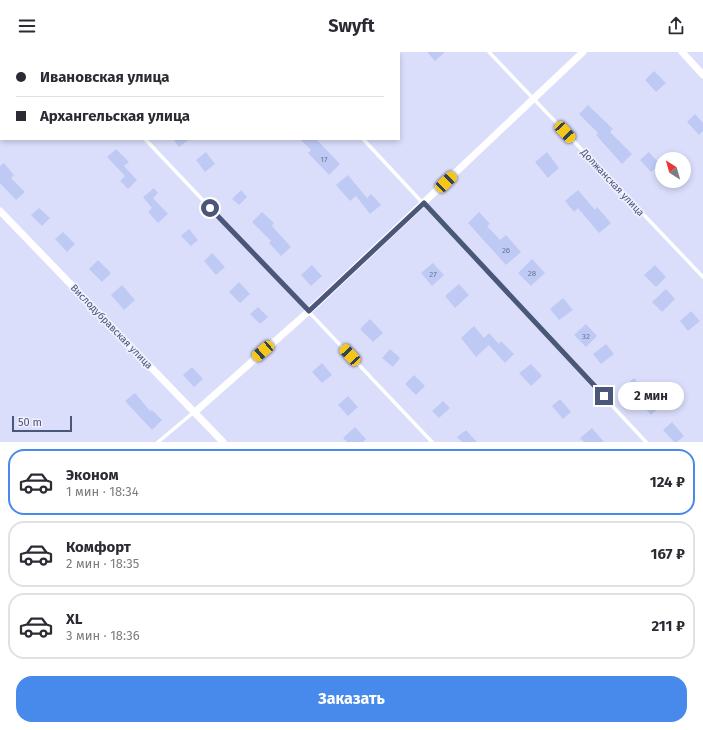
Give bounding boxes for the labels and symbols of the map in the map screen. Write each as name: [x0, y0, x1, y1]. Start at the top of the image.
car: [552, 119, 578, 145]
street label: Должанская улица: [577, 146, 646, 219]
north arrow: [655, 152, 691, 188]
house number: 17: [320, 155, 328, 164]
car: [433, 169, 459, 195]
route start: [201, 199, 219, 217]
house number: 26: [502, 246, 510, 255]
house number: 28: [528, 269, 537, 278]
house number: 27: [429, 270, 437, 279]
street label: Вислодубравская улица: [68, 282, 155, 371]
house number: 32: [582, 332, 590, 341]
car: [250, 339, 276, 363]
car: [337, 342, 363, 368]
callout: 2 мин: [618, 382, 684, 410]
route end: [595, 387, 613, 405]
scale bar: [12, 414, 72, 433]

